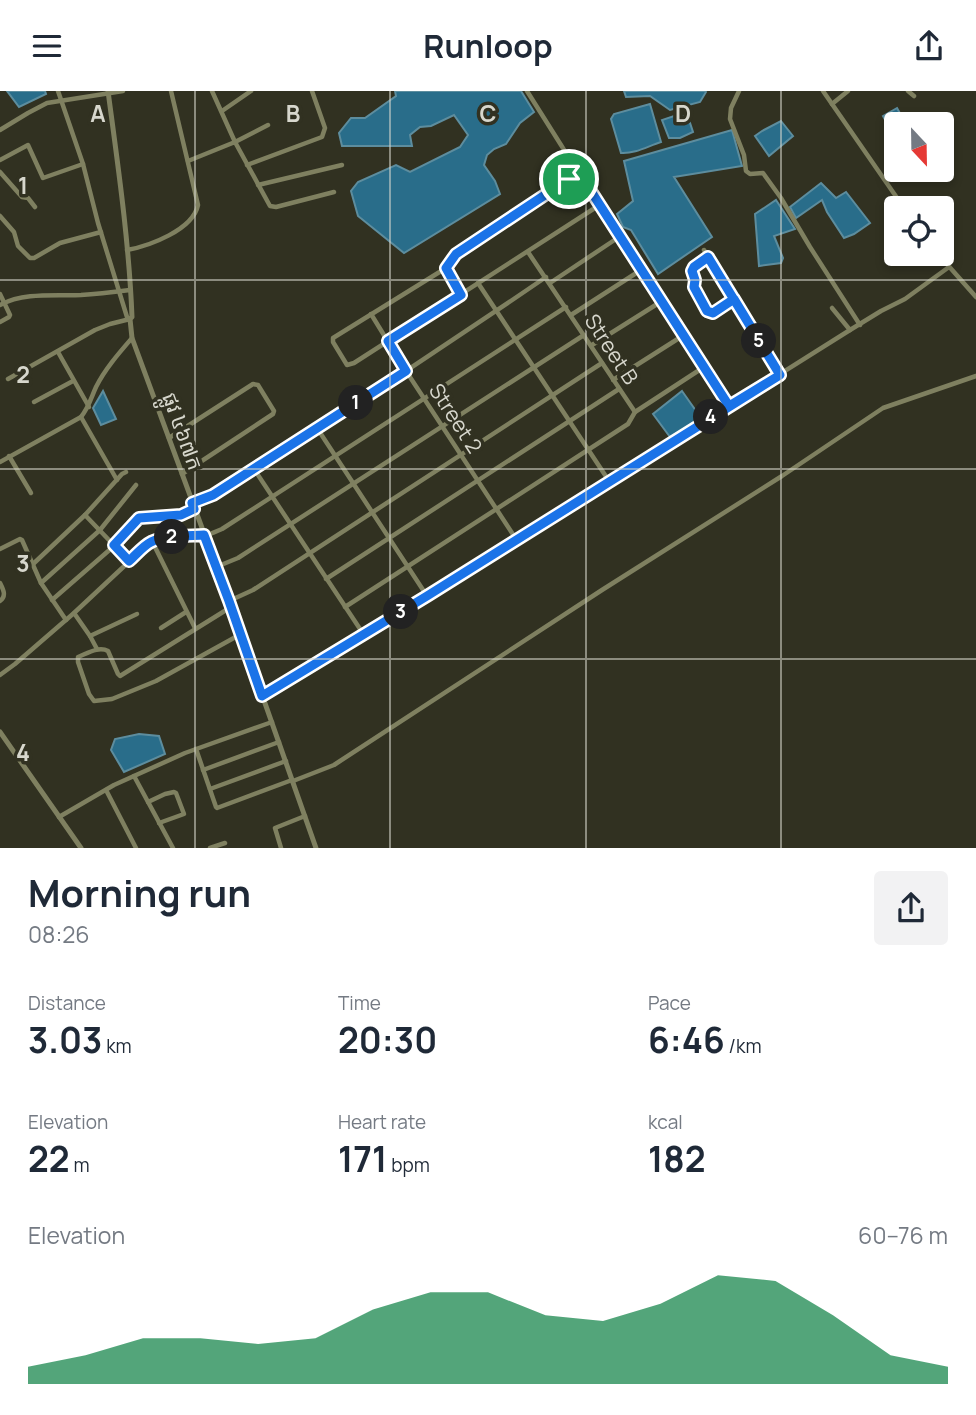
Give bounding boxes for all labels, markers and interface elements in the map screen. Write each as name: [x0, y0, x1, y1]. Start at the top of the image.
text: Runloop: [423, 24, 553, 68]
icon: menu: [28, 27, 66, 65]
icon: share: [910, 27, 948, 65]
text: A: [90, 97, 106, 129]
text: B: [286, 97, 300, 129]
text: C: [480, 97, 497, 129]
text: D: [675, 97, 691, 129]
north arrow: [884, 112, 954, 182]
map controls: [884, 112, 954, 266]
pin: [539, 149, 599, 209]
icon: arrive: [550, 160, 588, 198]
text: 1: [18, 169, 28, 201]
button: locate: [884, 196, 954, 266]
street label: Street B: [579, 308, 645, 390]
pin: 5: [742, 323, 776, 359]
text: 5: [753, 327, 764, 353]
text: 2: [16, 358, 30, 390]
street label: Street 2: [423, 378, 489, 458]
pin: 1: [338, 385, 374, 421]
street label: ផ្លូវ ៤៦៧ក: [150, 388, 210, 476]
text: 1: [351, 389, 360, 415]
pin: 4: [694, 399, 728, 435]
text: 4: [705, 403, 716, 429]
pin: 2: [154, 519, 190, 555]
text: 2: [166, 523, 177, 549]
text: 3: [16, 547, 30, 579]
pin: 3: [384, 595, 418, 629]
text: 3: [395, 598, 406, 624]
text: 4: [16, 736, 30, 768]
text: Morning run: [28, 866, 251, 918]
button: share: [874, 871, 948, 945]
text: 08:26: [28, 918, 90, 950]
text: Distance: [28, 990, 106, 1016]
text: Time: [338, 990, 381, 1016]
text: Pace: [648, 990, 691, 1016]
text: 3.03: [28, 1016, 102, 1064]
text: 20:30: [338, 1016, 437, 1064]
text: 6:46: [648, 1016, 725, 1064]
text: km: [102, 1033, 132, 1059]
text: /km: [725, 1033, 762, 1059]
text: Elevation: [28, 1109, 108, 1135]
text: Heart rate: [338, 1109, 426, 1135]
text: kcal: [648, 1109, 683, 1135]
text: 22: [28, 1135, 70, 1183]
text: 171: [338, 1135, 387, 1183]
text: 182: [648, 1135, 706, 1183]
text: m: [70, 1152, 90, 1178]
text: bpm: [387, 1152, 430, 1178]
text: Elevation: [28, 1219, 125, 1251]
text: 60–76 m: [858, 1219, 948, 1251]

